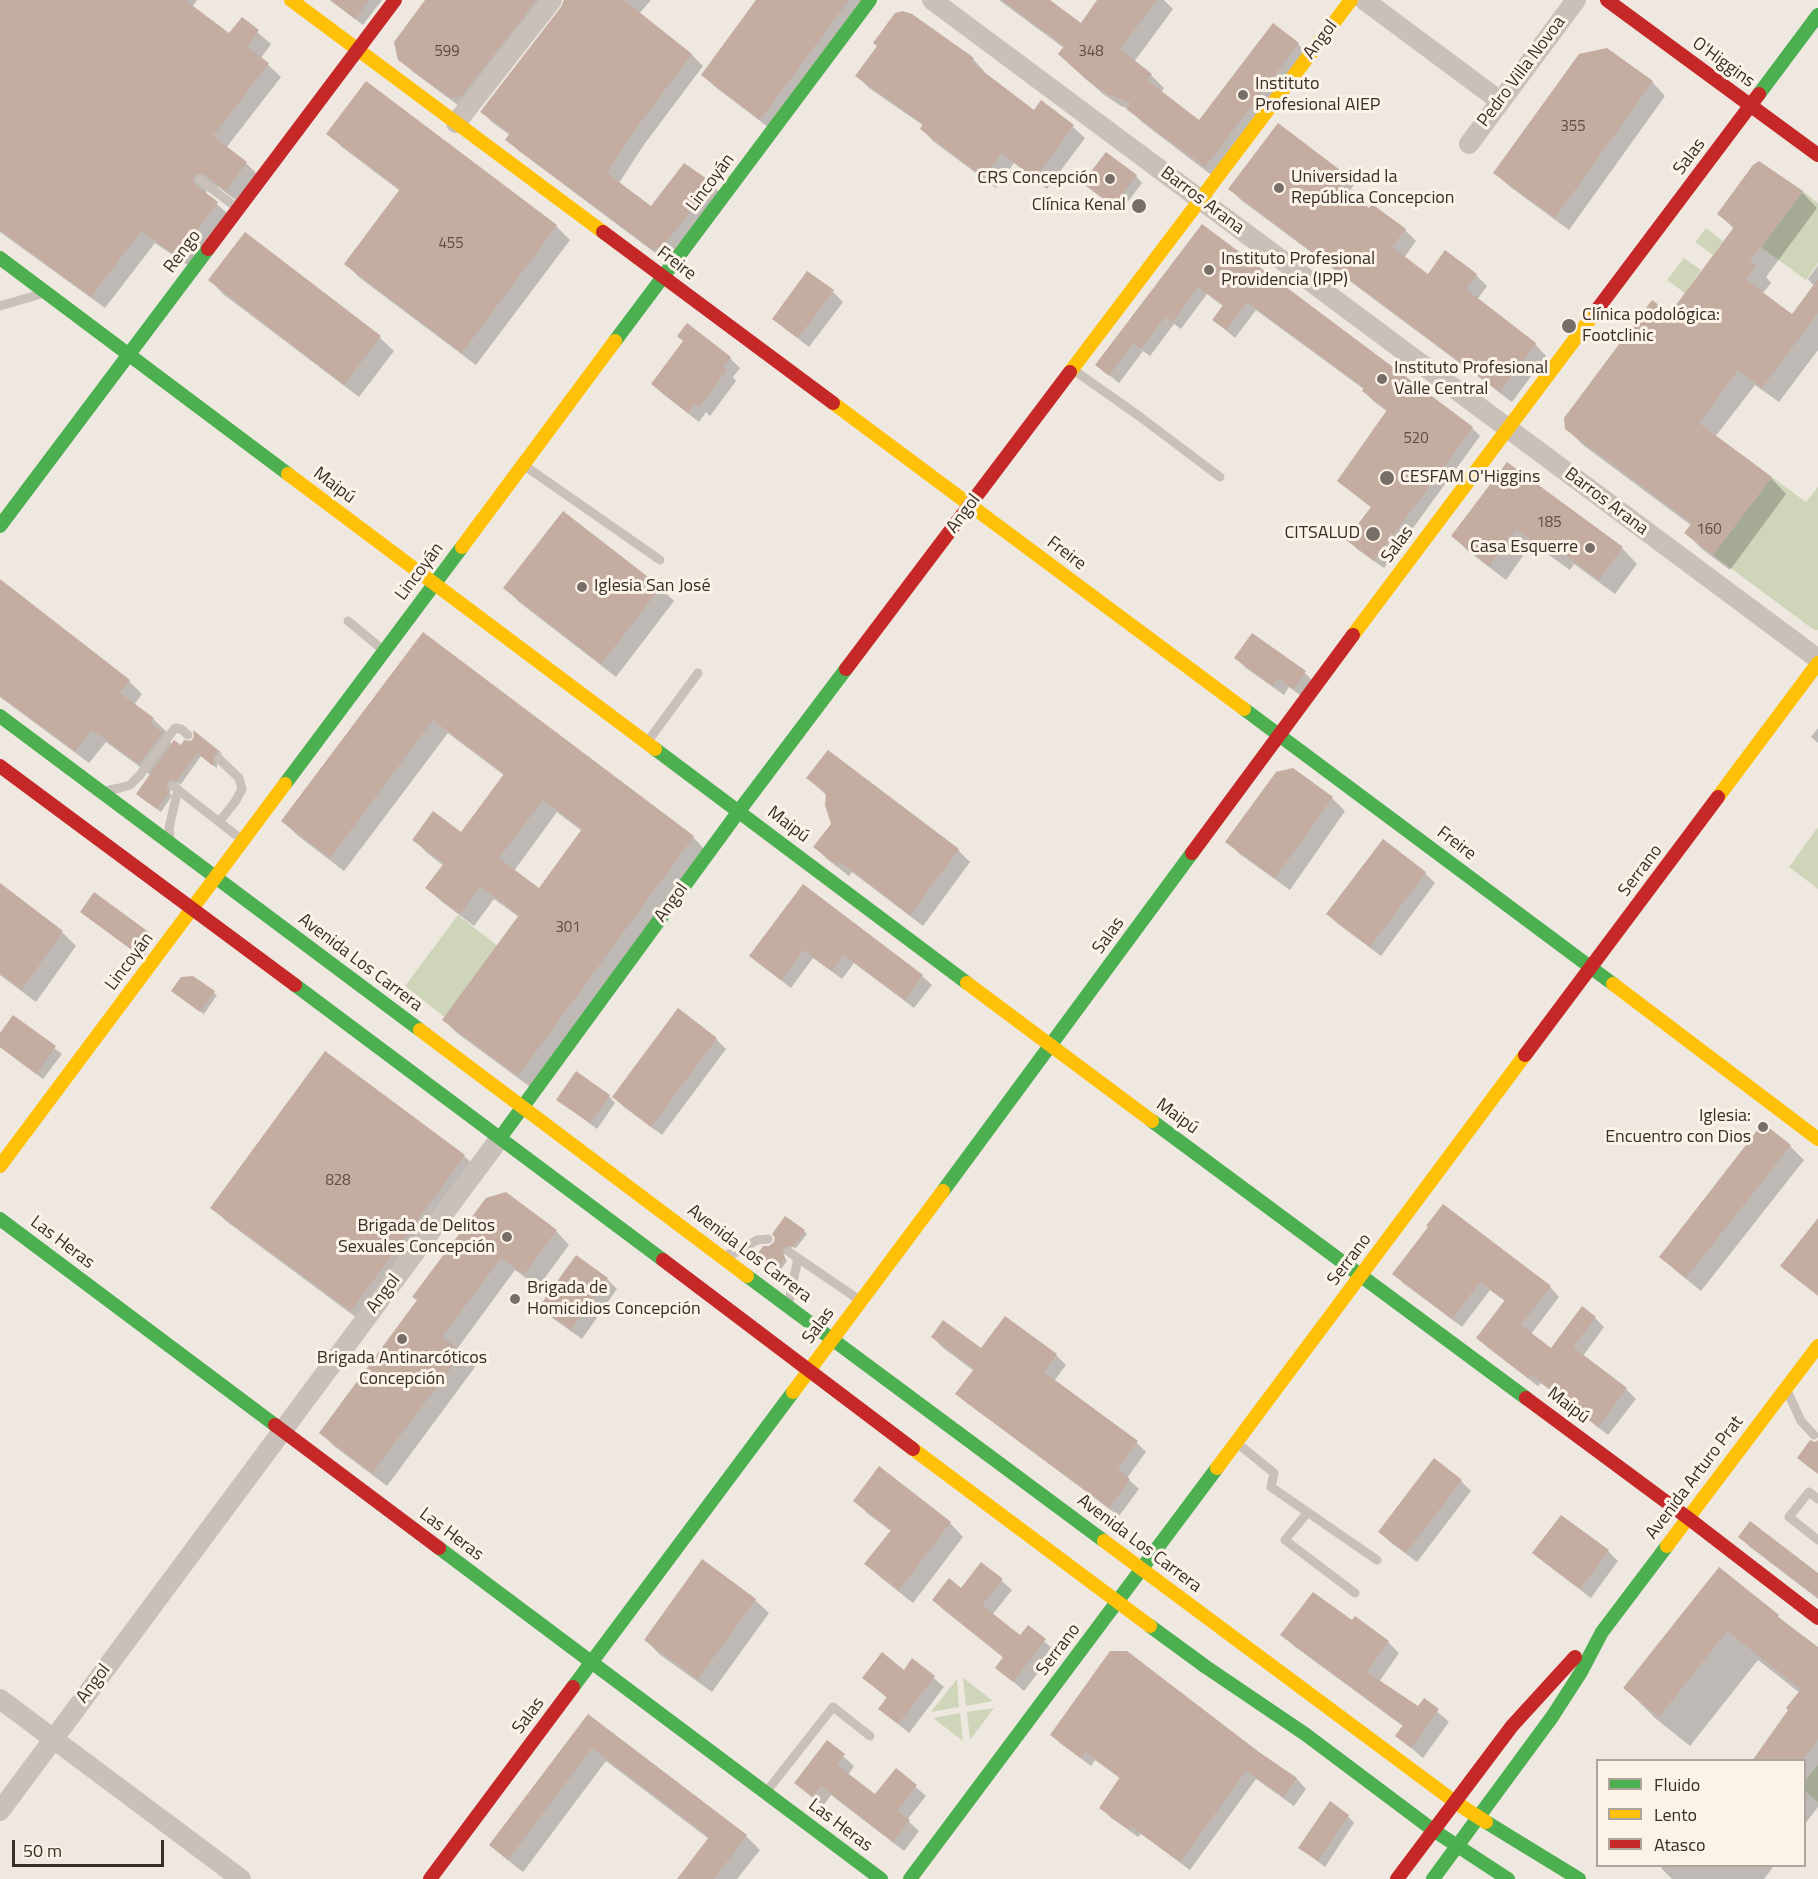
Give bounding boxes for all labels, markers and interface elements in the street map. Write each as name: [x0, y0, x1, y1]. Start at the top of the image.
street label: Pedro Villa Novoa: [1473, 12, 1571, 132]
street label: Angol: [1299, 16, 1343, 64]
street label: O'Higgins: [1687, 33, 1759, 93]
house number: 599: [434, 43, 460, 61]
house number: 348: [1078, 43, 1104, 61]
place label: Instituto Profesional AIEP: [1255, 74, 1381, 116]
marker: Instituto Profesional AIEP: [1236, 88, 1250, 102]
house number: 355: [1560, 118, 1586, 136]
street label: Salas: [1669, 134, 1711, 180]
street label: Lincoyán: [682, 150, 740, 216]
street label: Barros Arana: [1156, 163, 1248, 239]
place label: Universidad la República Concepcion: [1291, 167, 1455, 210]
place label: CRS Concepción: [977, 168, 1098, 190]
marker: CRS Concepción: [1103, 172, 1117, 186]
marker: Universidad la República Concepcion: [1272, 181, 1286, 195]
place label: Clínica Kenal: [1032, 195, 1126, 217]
marker: Clínica Kenal: [1130, 197, 1148, 215]
street label: Rengo: [160, 226, 206, 278]
house number: 455: [438, 235, 464, 253]
street label: Freire: [652, 242, 700, 286]
place label: Instituto Profesional Providencia (IPP): [1221, 249, 1375, 292]
marker: Instituto Profesional Providencia (IPP): [1202, 263, 1216, 277]
place label: Clínica podológica: Footclinic: [1582, 305, 1720, 348]
marker: Clínica podológica: Footclinic: [1560, 317, 1578, 335]
place label: Instituto Profesional Valle Central: [1394, 358, 1548, 400]
marker: Instituto Profesional Valle Central: [1375, 372, 1389, 386]
house number: 520: [1403, 430, 1429, 448]
street label: Maipú: [309, 463, 359, 509]
street label: Barros Arana: [1560, 464, 1652, 540]
place label: CESFAM O'Higgins: [1400, 467, 1540, 489]
marker: CESFAM O'Higgins: [1378, 469, 1396, 487]
street label: Angol: [942, 490, 986, 538]
house number: 185: [1536, 514, 1562, 532]
house number: 160: [1696, 521, 1722, 539]
street label: Salas: [1377, 522, 1419, 568]
place label: CITSALUD: [1284, 523, 1360, 545]
marker: CITSALUD: [1364, 525, 1382, 543]
street label: Freire: [1042, 532, 1090, 576]
place label: Casa Esquerre: [1470, 537, 1578, 559]
street label: Lincoyán: [391, 539, 449, 605]
marker: Casa Esquerre: [1583, 541, 1597, 555]
place label: Iglesia San José: [594, 576, 711, 598]
marker: Iglesia San José: [575, 580, 589, 594]
street label: Maipú: [763, 802, 813, 848]
street label: Freire: [1432, 822, 1480, 866]
street label: Serrano: [1614, 841, 1668, 901]
street label: Angol: [651, 879, 693, 927]
street label: Avenida Los Carrera: [294, 909, 426, 1017]
street label: Salas: [1088, 913, 1130, 959]
house number: 301: [555, 919, 581, 937]
street label: Lincoyán: [101, 929, 159, 995]
street label: Maipú: [1152, 1094, 1202, 1140]
place label: Iglesia: Encuentro con Dios: [1605, 1106, 1751, 1148]
marker: Iglesia: Encuentro con Dios: [1756, 1120, 1770, 1134]
house number: 828: [325, 1172, 351, 1190]
street label: Avenida Los Carrera: [683, 1200, 815, 1308]
street label: Las Heras: [26, 1212, 98, 1274]
place label: Brigada de Delitos Sexuales Concepción: [338, 1216, 495, 1258]
marker: Brigada de Delitos Sexuales Concepción: [500, 1230, 514, 1244]
street label: Serrano: [1323, 1230, 1377, 1290]
street label: Angol: [362, 1270, 406, 1318]
place label: Brigada de Homicidios Concepción: [527, 1278, 701, 1320]
marker: Brigada de Homicidios Concepción: [508, 1292, 522, 1306]
street label: Salas: [798, 1303, 840, 1349]
marker: Brigada Antinarcóticos Concepción: [395, 1332, 409, 1346]
place label: Brigada Antinarcóticos Concepción: [317, 1348, 487, 1390]
street label: Maipú: [1543, 1383, 1593, 1429]
street label: Avenida Arturo Prat: [1642, 1412, 1748, 1544]
street label: Avenida Los Carrera: [1073, 1490, 1205, 1598]
street label: Las Heras: [415, 1504, 487, 1566]
street label: Serrano: [1032, 1620, 1086, 1680]
street label: Angol: [72, 1660, 116, 1708]
street label: Salas: [508, 1693, 550, 1739]
legend: [1596, 1759, 1806, 1867]
text: Fluido: [1654, 1771, 1700, 1798]
street label: Las Heras: [804, 1795, 876, 1857]
text: Lento: [1654, 1801, 1697, 1828]
scale bar: [15, 1828, 166, 1866]
text: Atasco: [1654, 1831, 1705, 1858]
text: 50 m: [23, 1837, 62, 1864]

